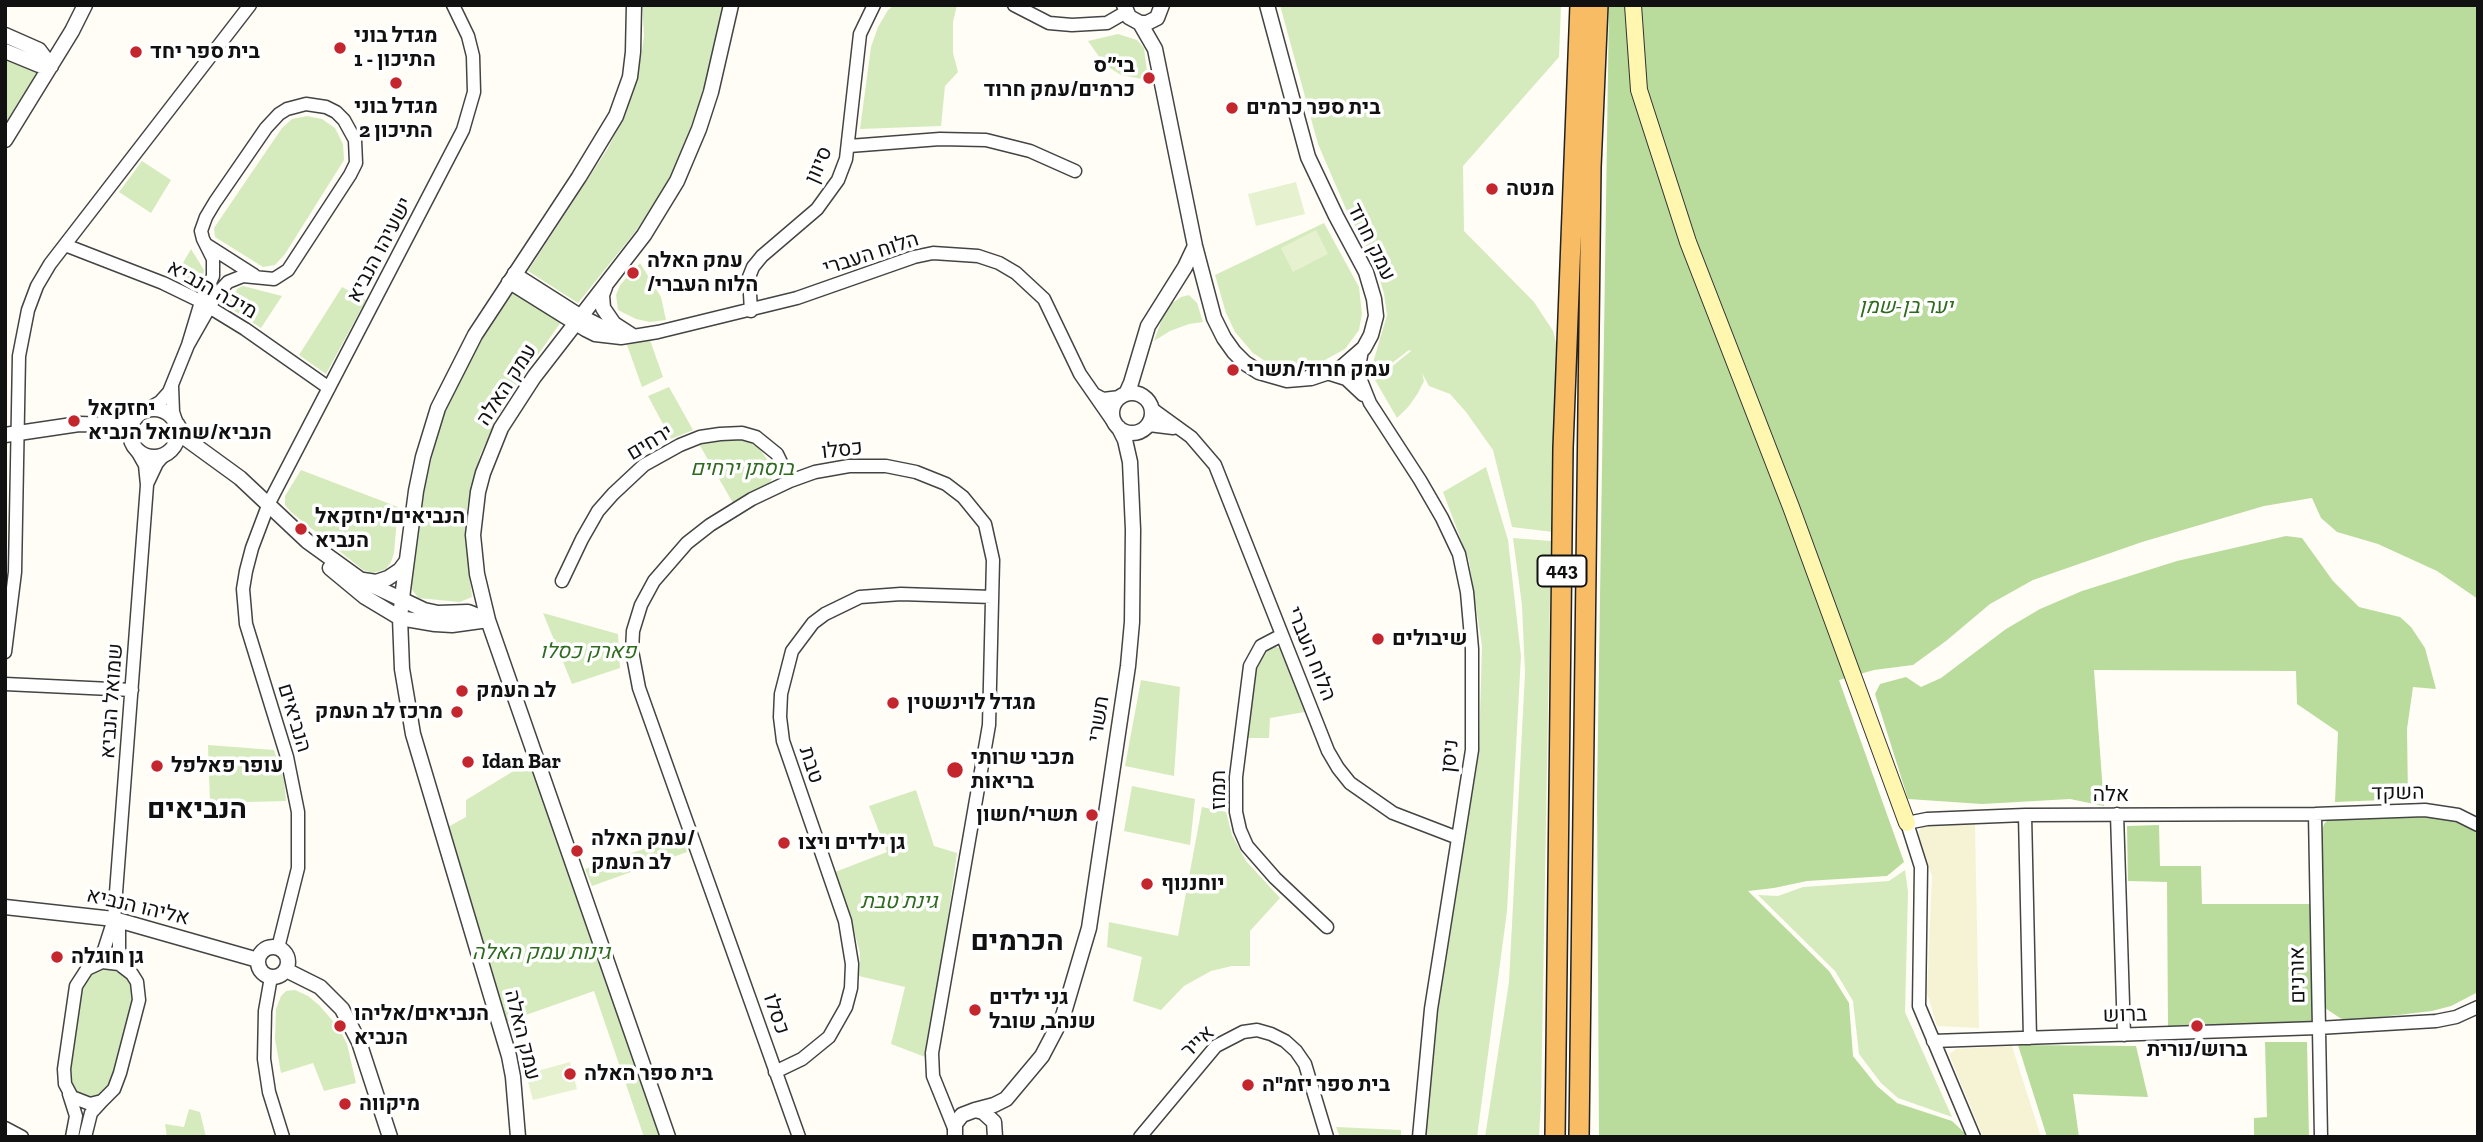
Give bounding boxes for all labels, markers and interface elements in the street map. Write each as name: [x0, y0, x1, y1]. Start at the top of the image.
place label: מגדל בוני התיכון - 1: [354, 23, 438, 73]
place label: בית ספר יחד: [150, 39, 260, 65]
marker: מגדל בוני התיכון - 1: [332, 40, 348, 56]
marker: בית ספר יחד: [128, 44, 144, 60]
place label: בי״ס כרמים/עמק חרוד: [984, 53, 1135, 103]
marker: בי״ס כרמים/עמק חרוד: [1141, 70, 1157, 86]
marker: מגדל בוני התיכון 2: [388, 75, 404, 91]
place label: מגדל בוני התיכון 2: [354, 94, 438, 144]
place label: בית ספר כרמים: [1246, 95, 1381, 121]
marker: בית ספר כרמים: [1224, 100, 1240, 116]
street label: סיוון: [800, 142, 838, 188]
place label: מנטה: [1506, 176, 1555, 202]
marker: מנטה: [1484, 181, 1500, 197]
street label: ישעיהו הנביא: [342, 193, 418, 307]
street label: עמק חרוד: [1341, 199, 1401, 285]
street label: הלוח העברי: [820, 227, 922, 281]
place label: עמק האלה /הלוח העברי: [647, 248, 758, 298]
street label: מיכה הנביא: [163, 255, 261, 325]
marker: עמק האלה /הלוח העברי: [625, 265, 641, 281]
park label: יער בן-שמן: [1859, 294, 1953, 320]
street label: עמק האלה: [471, 339, 543, 431]
place label: עמק חרוד/תשרי: [1247, 357, 1391, 383]
marker: עמק חרוד/תשרי: [1225, 362, 1241, 378]
place label: יחזקאל הנביא/שמואל הנביא: [88, 396, 272, 446]
marker: יחזקאל הנביא/שמואל הנביא: [66, 413, 82, 429]
street label: ירחים: [622, 420, 678, 466]
street label: כסלו: [820, 435, 864, 465]
park label: בוסתן ירחים: [690, 456, 794, 482]
place label: הנביאים/יחזקאל הנביא: [315, 504, 465, 554]
marker: הנביאים/יחזקאל הנביא: [293, 521, 309, 537]
road number: 443: [1538, 556, 1586, 586]
street label: הלוח העברי: [1281, 603, 1341, 705]
place label: שיבולים: [1392, 626, 1468, 652]
marker: שיבולים: [1370, 631, 1386, 647]
park label: פארק כסלו: [540, 639, 636, 665]
street label: שמואל הנביא: [95, 642, 129, 760]
place label: לב העמק: [476, 678, 556, 704]
street label: הנביאים: [272, 681, 316, 755]
marker: לב העמק: [454, 683, 470, 699]
place label: מגדל לוינשטין: [907, 690, 1036, 716]
street label: תשרי: [1083, 694, 1115, 744]
marker: מגדל לוינשטין: [885, 695, 901, 711]
place label: מרכז לב העמק: [315, 699, 443, 725]
marker: מרכז לב העמק: [449, 704, 465, 720]
street label: ניסן: [1436, 738, 1464, 774]
street label: טבת: [793, 743, 829, 787]
place label: מכבי שרותי בריאות: [971, 745, 1075, 795]
place label: Idan Bar: [482, 749, 561, 775]
place label: עופר פאלפל: [171, 753, 283, 779]
marker: Idan Bar: [460, 754, 476, 770]
marker: עופר פאלפל: [149, 758, 165, 774]
marker: מכבי שרותי בריאות: [945, 760, 965, 780]
street label: תמוז: [1206, 770, 1232, 810]
street label: השקד: [2371, 780, 2425, 806]
street label: אלה: [2093, 782, 2129, 808]
district label: הנביאים: [147, 793, 247, 827]
place label: תשרי/חשון: [976, 802, 1078, 828]
marker: תשרי/חשון: [1084, 807, 1100, 823]
place label: עמק האלה/ לב העמק: [591, 826, 695, 876]
place label: גן ילדים ויצו: [798, 830, 906, 856]
marker: גן ילדים ויצו: [776, 835, 792, 851]
marker: עמק האלה/ לב העמק: [569, 843, 585, 859]
place label: יוחננוף: [1161, 871, 1225, 897]
marker: יוחננוף: [1139, 876, 1155, 892]
street label: אליהו הנביא: [84, 883, 192, 931]
park label: גינת טבת: [861, 889, 937, 915]
district label: הכרמים: [970, 925, 1064, 959]
park label: גינות עמק האלה: [472, 940, 610, 966]
place label: גן חוגלה: [71, 944, 144, 970]
street label: אורנים: [2285, 946, 2311, 1004]
marker: גן חוגלה: [49, 949, 65, 965]
place label: גני ילדים שנהב, שובל: [989, 985, 1096, 1035]
street label: עמק האלה: [499, 987, 545, 1083]
street label: כסלו: [757, 990, 795, 1038]
place label: הנביאים/אליהו הנביא: [354, 1001, 489, 1051]
marker: גני ילדים שנהב, שובל: [967, 1002, 983, 1018]
street label: ברוש: [2102, 1002, 2148, 1028]
marker: הנביאים/אליהו הנביא: [332, 1018, 348, 1034]
marker: ברוש/נורית: [2189, 1018, 2205, 1034]
street label: אייר: [1176, 1020, 1220, 1064]
place label: ברוש/נורית: [2147, 1037, 2247, 1063]
place label: בית ספר האלה: [584, 1061, 713, 1087]
marker: בית ספר האלה: [562, 1066, 578, 1082]
place label: בית ספר יזמ"ה: [1262, 1072, 1390, 1098]
marker: בית ספר יזמ"ה: [1240, 1077, 1256, 1093]
place label: מיקווה: [359, 1091, 420, 1117]
marker: מיקווה: [337, 1096, 353, 1112]

